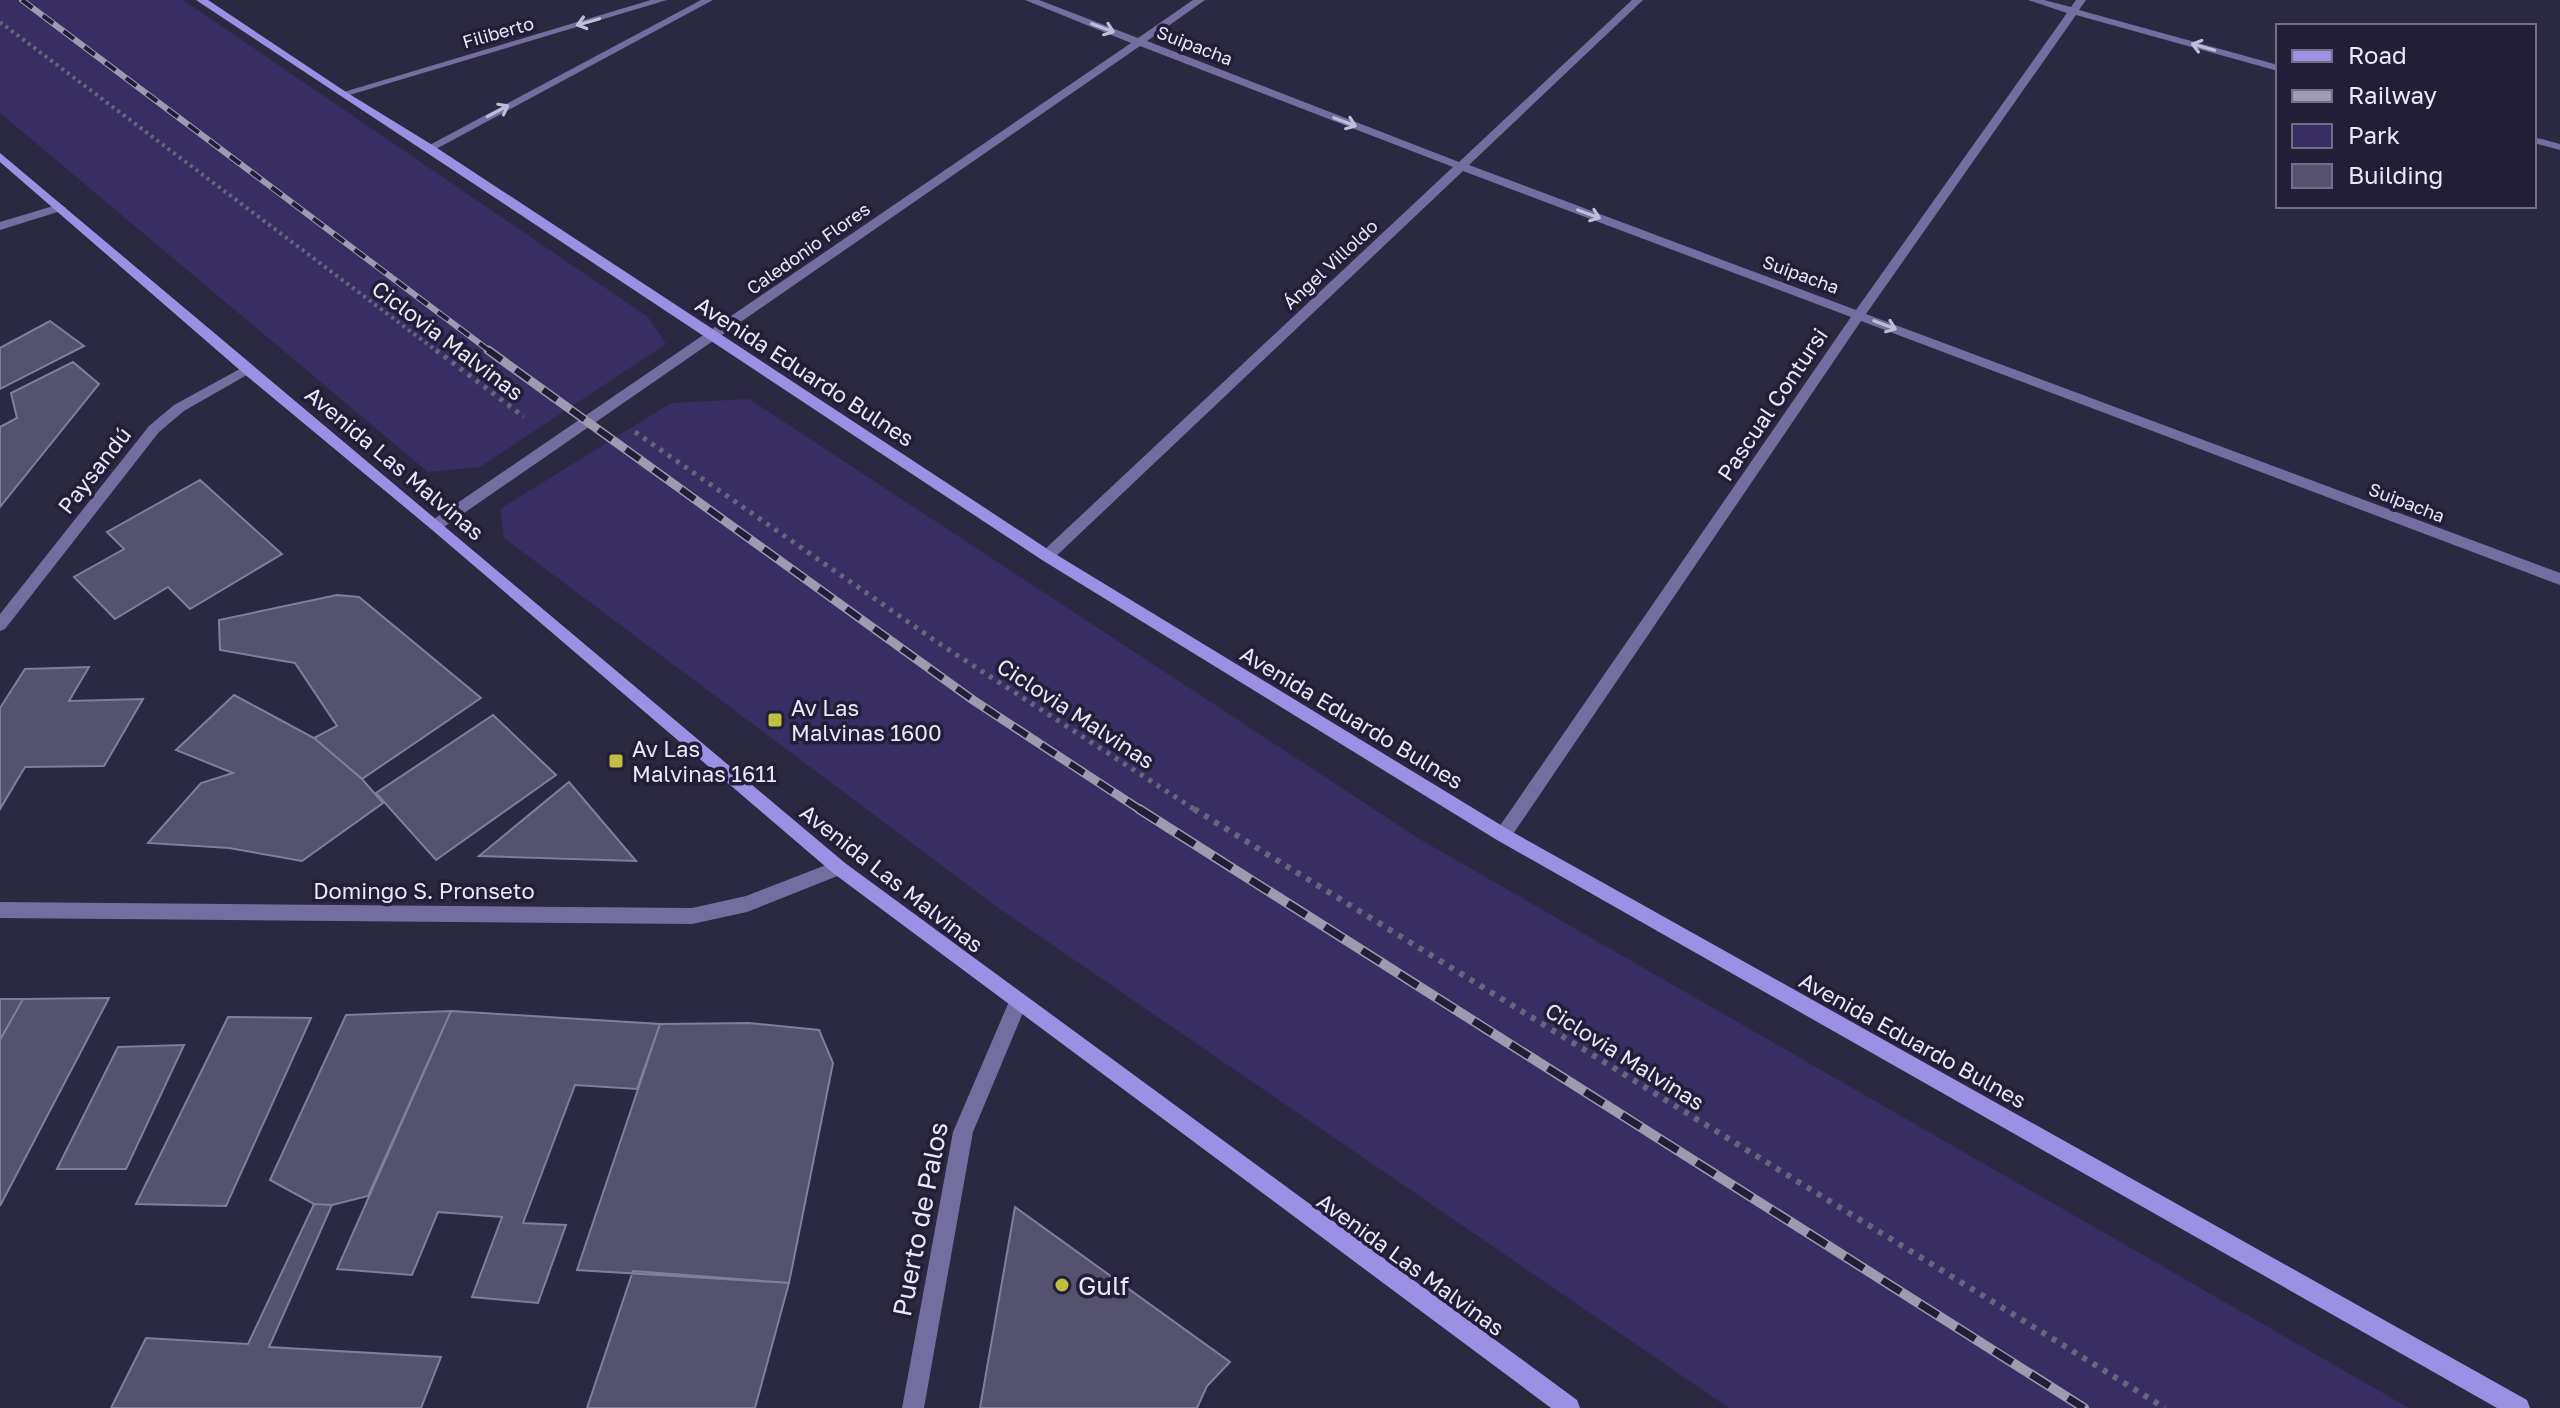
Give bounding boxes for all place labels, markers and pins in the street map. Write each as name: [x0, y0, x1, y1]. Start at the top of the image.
place label: Av Las Malvinas 1600: [791, 694, 942, 746]
marker: Av Las Malvinas 1600: [766, 711, 784, 729]
place label: Av Las Malvinas 1611: [632, 735, 777, 787]
marker: Av Las Malvinas 1611: [607, 752, 625, 770]
place label: Gulf: [1078, 1270, 1129, 1301]
marker: Gulf: [1053, 1276, 1071, 1294]

